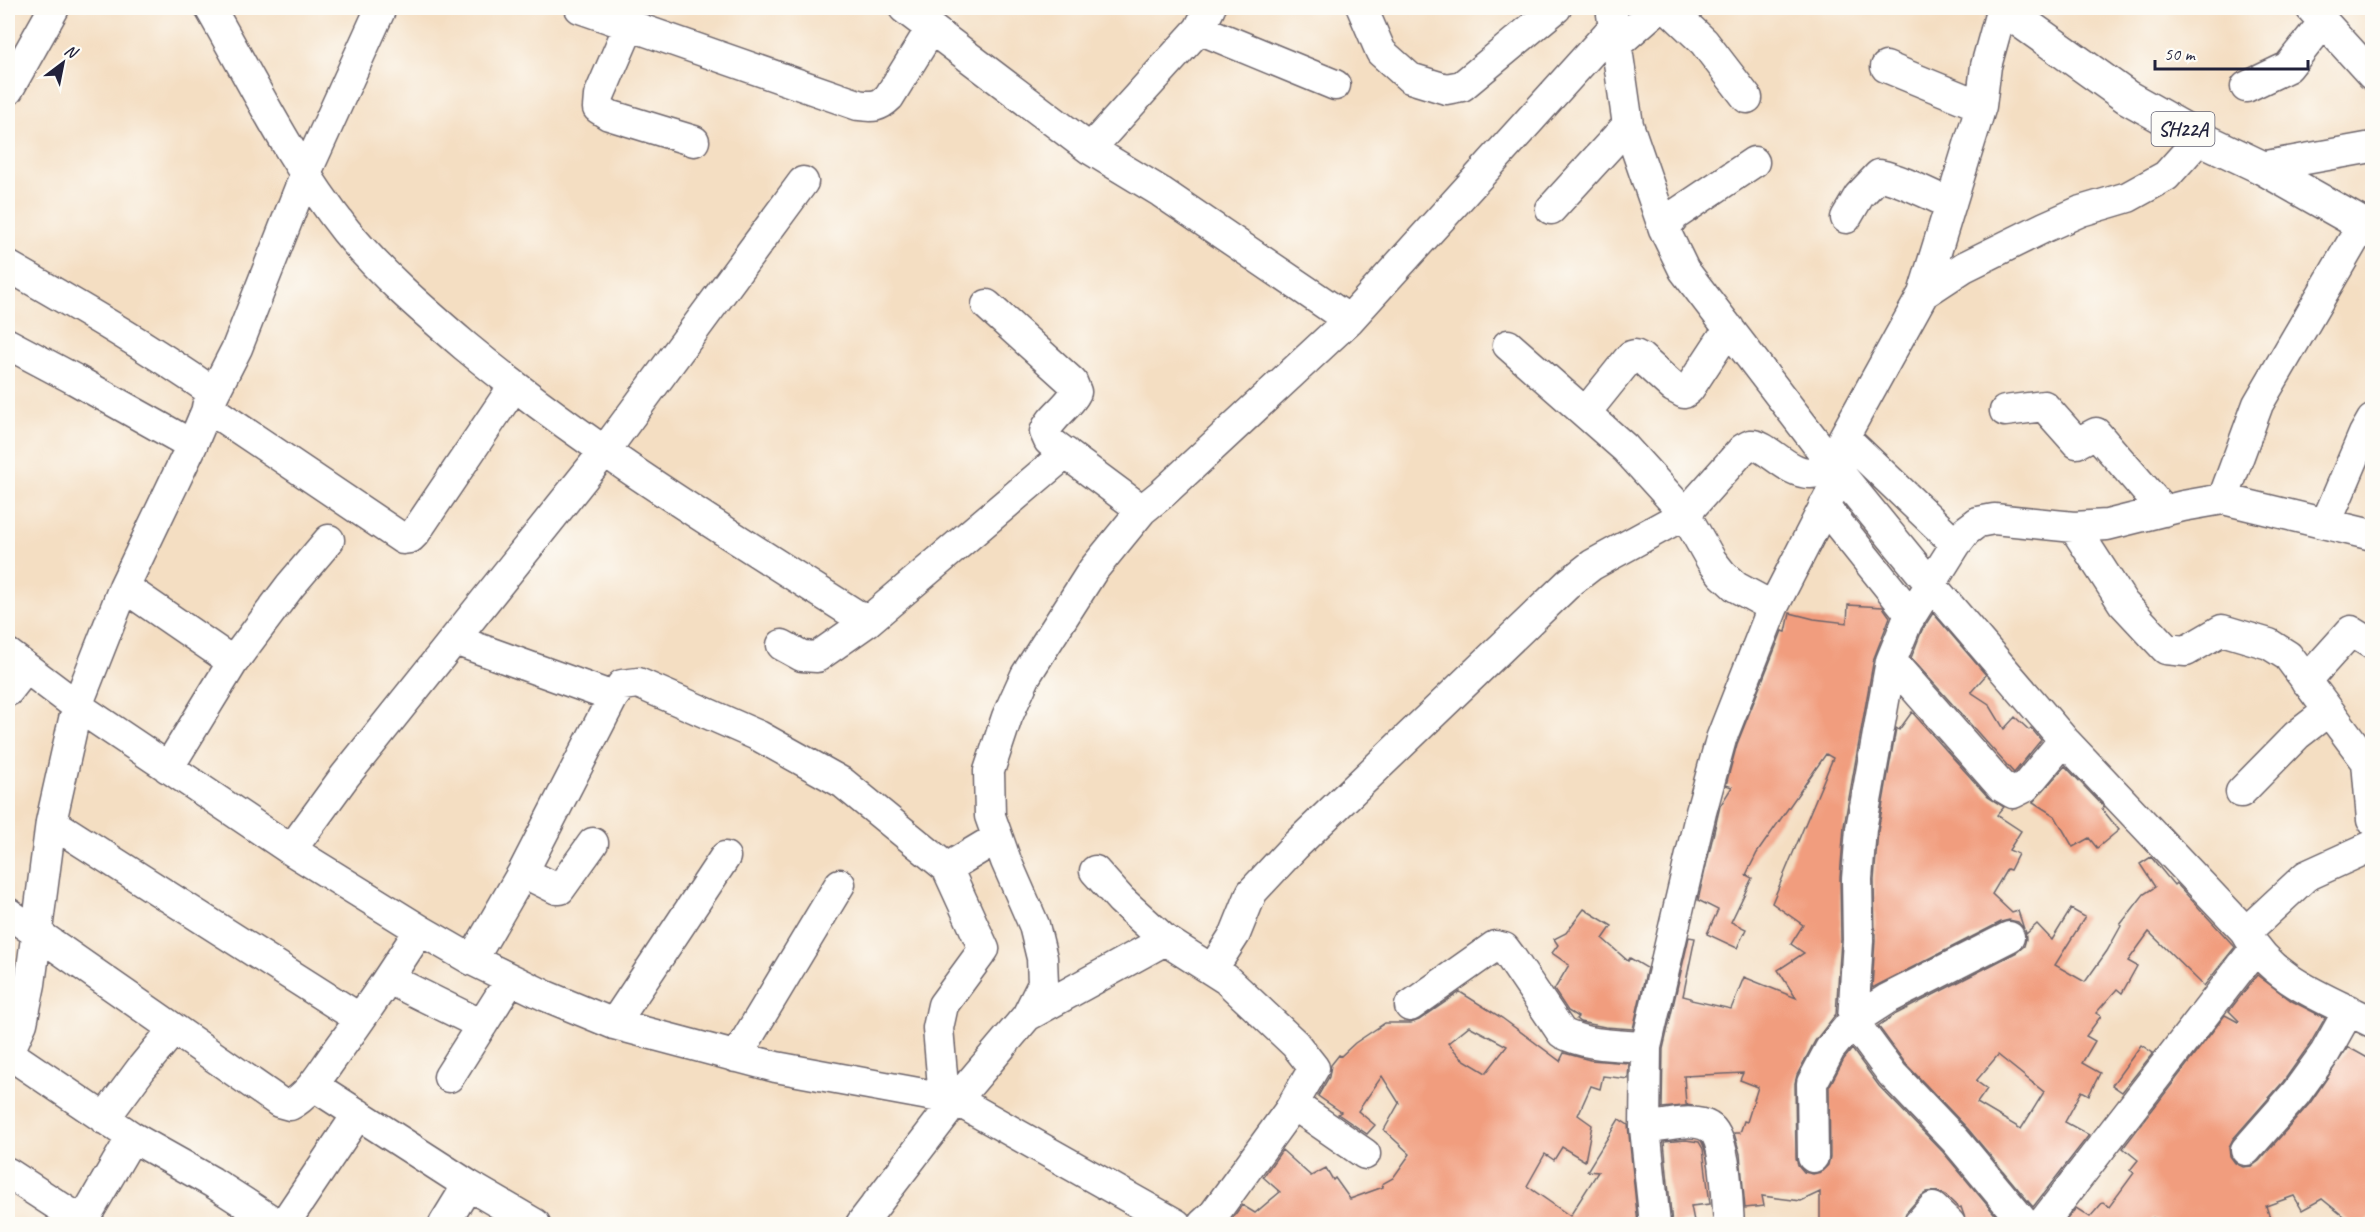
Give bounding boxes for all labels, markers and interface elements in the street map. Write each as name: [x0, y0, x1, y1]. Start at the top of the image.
north arrow: [33, 33, 93, 93]
scale bar: [2155, 33, 2308, 71]
text: N: [61, 40, 83, 64]
text: 50 m: [2164, 43, 2197, 65]
road number: SH22A: [2152, 112, 2214, 146]

